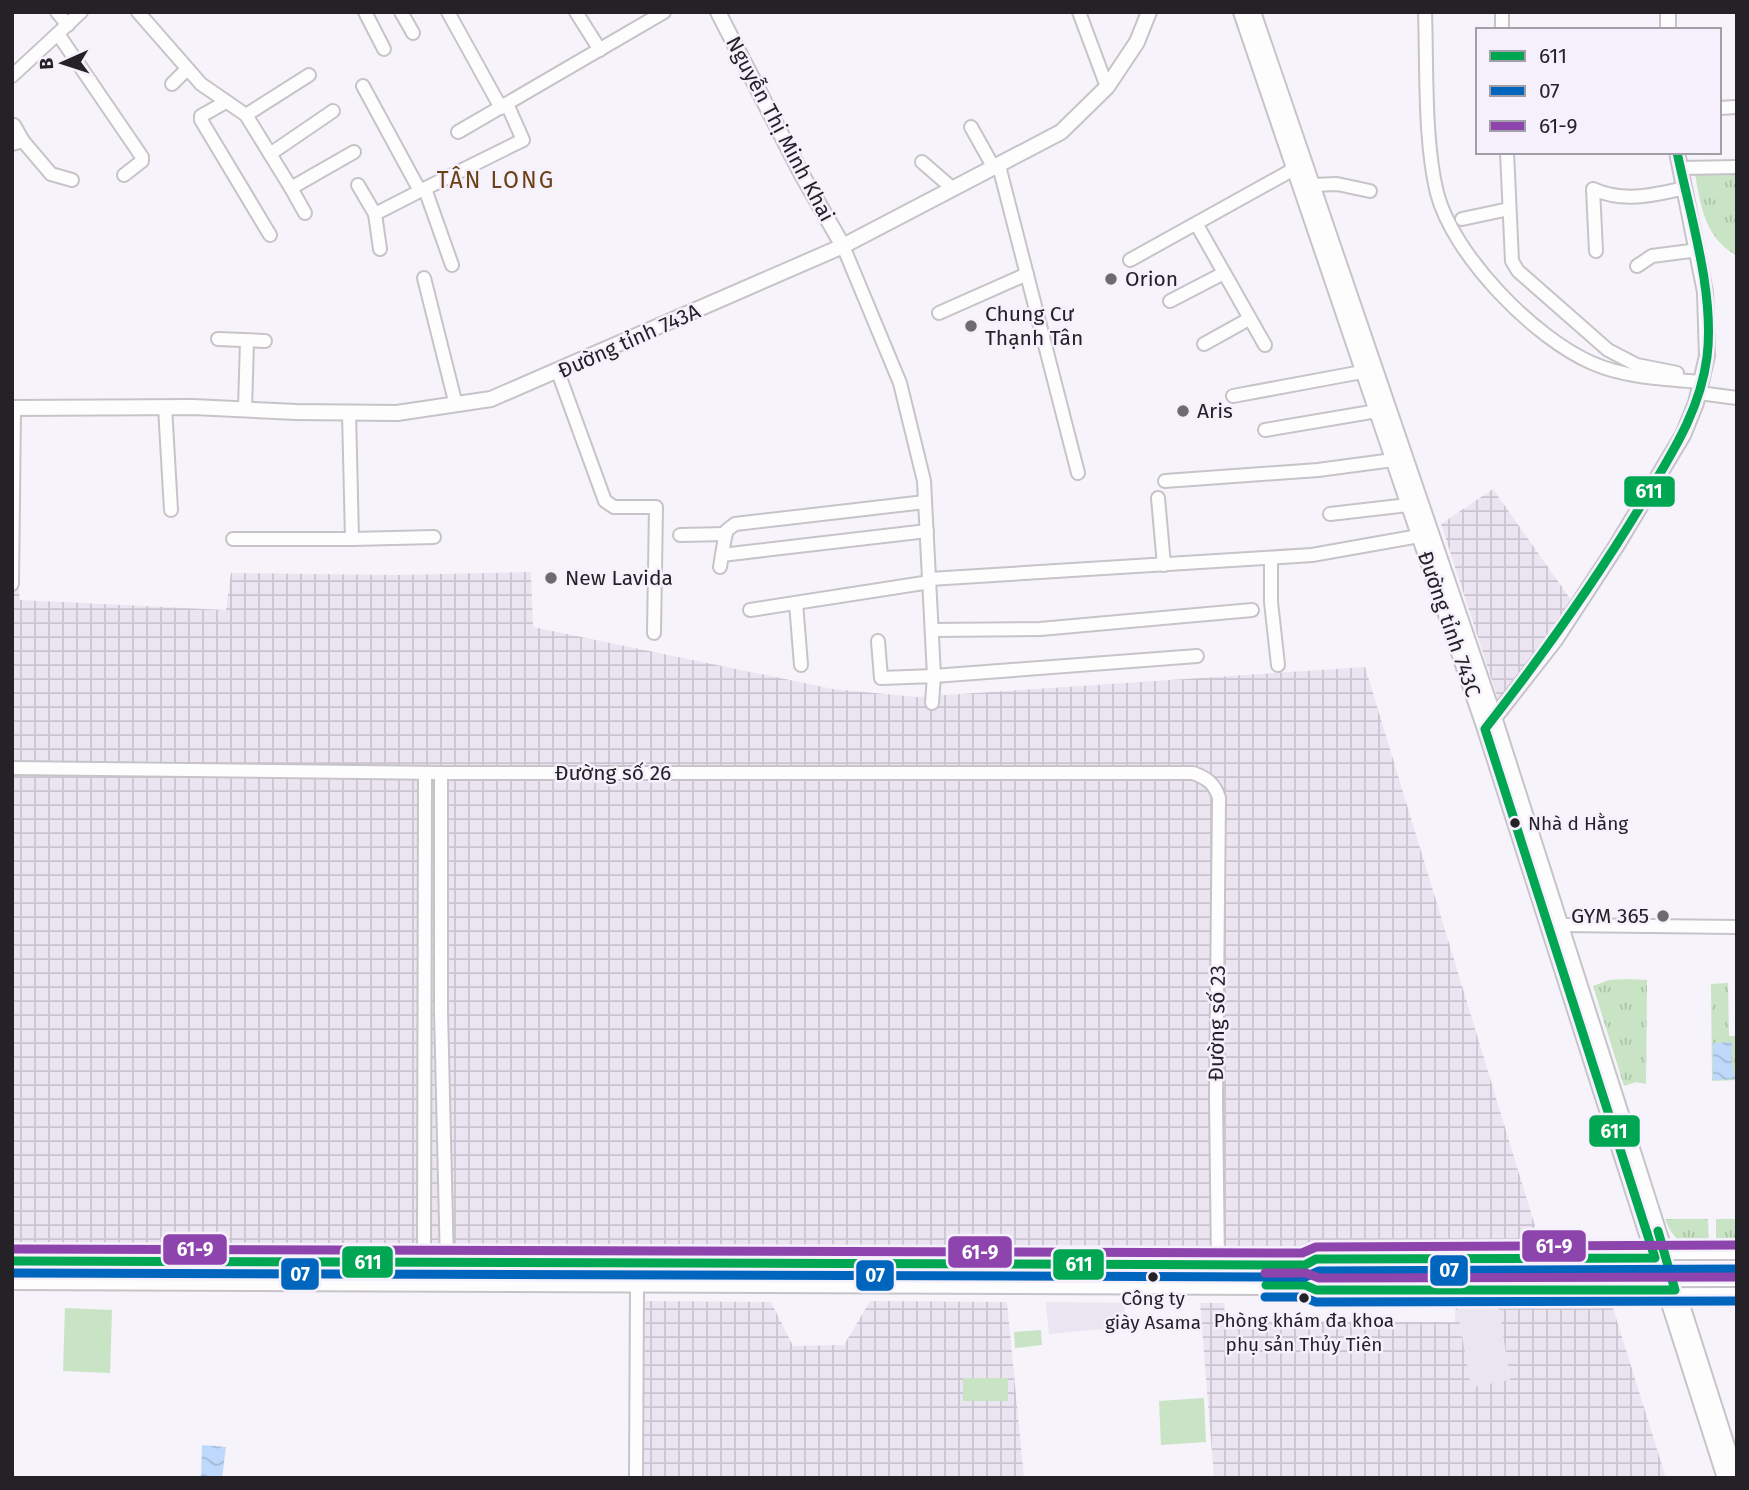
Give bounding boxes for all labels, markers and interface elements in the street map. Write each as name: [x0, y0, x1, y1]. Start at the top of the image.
north arrow: [28, 28, 98, 98]
legend: [1476, 28, 1721, 154]
street label: Nguyễn Thị Minh Khai: [720, 32, 840, 226]
text: 611: [1539, 43, 1567, 69]
text: B: [35, 57, 58, 70]
text: 07: [1539, 78, 1560, 104]
text: 61-9: [1539, 113, 1578, 139]
district label: TÂN LONG: [437, 166, 555, 194]
place label: Orion: [1125, 266, 1178, 292]
marker: Orion: [1103, 271, 1119, 287]
street label: Đường tỉnh 743A: [554, 298, 704, 384]
place label: Chung Cư Thạnh Tân: [985, 301, 1083, 351]
marker: Chung Cư Thạnh Tân: [963, 318, 979, 334]
place label: Aris: [1197, 398, 1233, 424]
marker: Aris: [1175, 403, 1191, 419]
line badge: 611: [1623, 475, 1676, 508]
text: 611: [1636, 480, 1662, 503]
street label: Đường tỉnh 743C: [1412, 548, 1486, 701]
place label: New Lavida: [565, 565, 673, 591]
marker: New Lavida: [543, 570, 559, 586]
street label: Đường số 26: [555, 760, 671, 786]
place label: Nhà d Hằng: [1528, 812, 1628, 835]
marker: Nhà d Hằng: [1508, 816, 1522, 830]
place label: GYM 365: [1571, 903, 1649, 929]
marker: GYM 365: [1655, 908, 1671, 924]
street label: Đường số 23: [1203, 965, 1231, 1081]
line badge: 611: [1588, 1114, 1641, 1148]
text: 611: [1601, 1120, 1627, 1143]
line badge: 61-9: [1521, 1229, 1587, 1263]
line badge: 61-9: [162, 1233, 228, 1266]
line badge: 61-9: [947, 1235, 1013, 1269]
text: 61-9: [1536, 1235, 1573, 1258]
text: 61-9: [177, 1238, 214, 1261]
text: 61-9: [962, 1241, 999, 1264]
line badge: 611: [341, 1245, 394, 1279]
line badge: 611: [1052, 1248, 1105, 1281]
text: 611: [355, 1251, 381, 1274]
text: 611: [1066, 1253, 1092, 1276]
line badge: 07: [1429, 1254, 1469, 1287]
line badge: 07: [280, 1257, 320, 1291]
line badge: 07: [855, 1259, 895, 1292]
text: 07: [1439, 1259, 1459, 1282]
text: 07: [290, 1263, 310, 1286]
text: 07: [865, 1264, 885, 1287]
marker: Công ty giày Asama: [1146, 1270, 1160, 1284]
place label: Công ty giày Asama: [1105, 1287, 1201, 1334]
marker: Phòng khám đa khoa phụ sản Thủy Tiên: [1297, 1291, 1311, 1305]
place label: Phòng khám đa khoa phụ sản Thủy Tiên: [1214, 1309, 1394, 1356]

